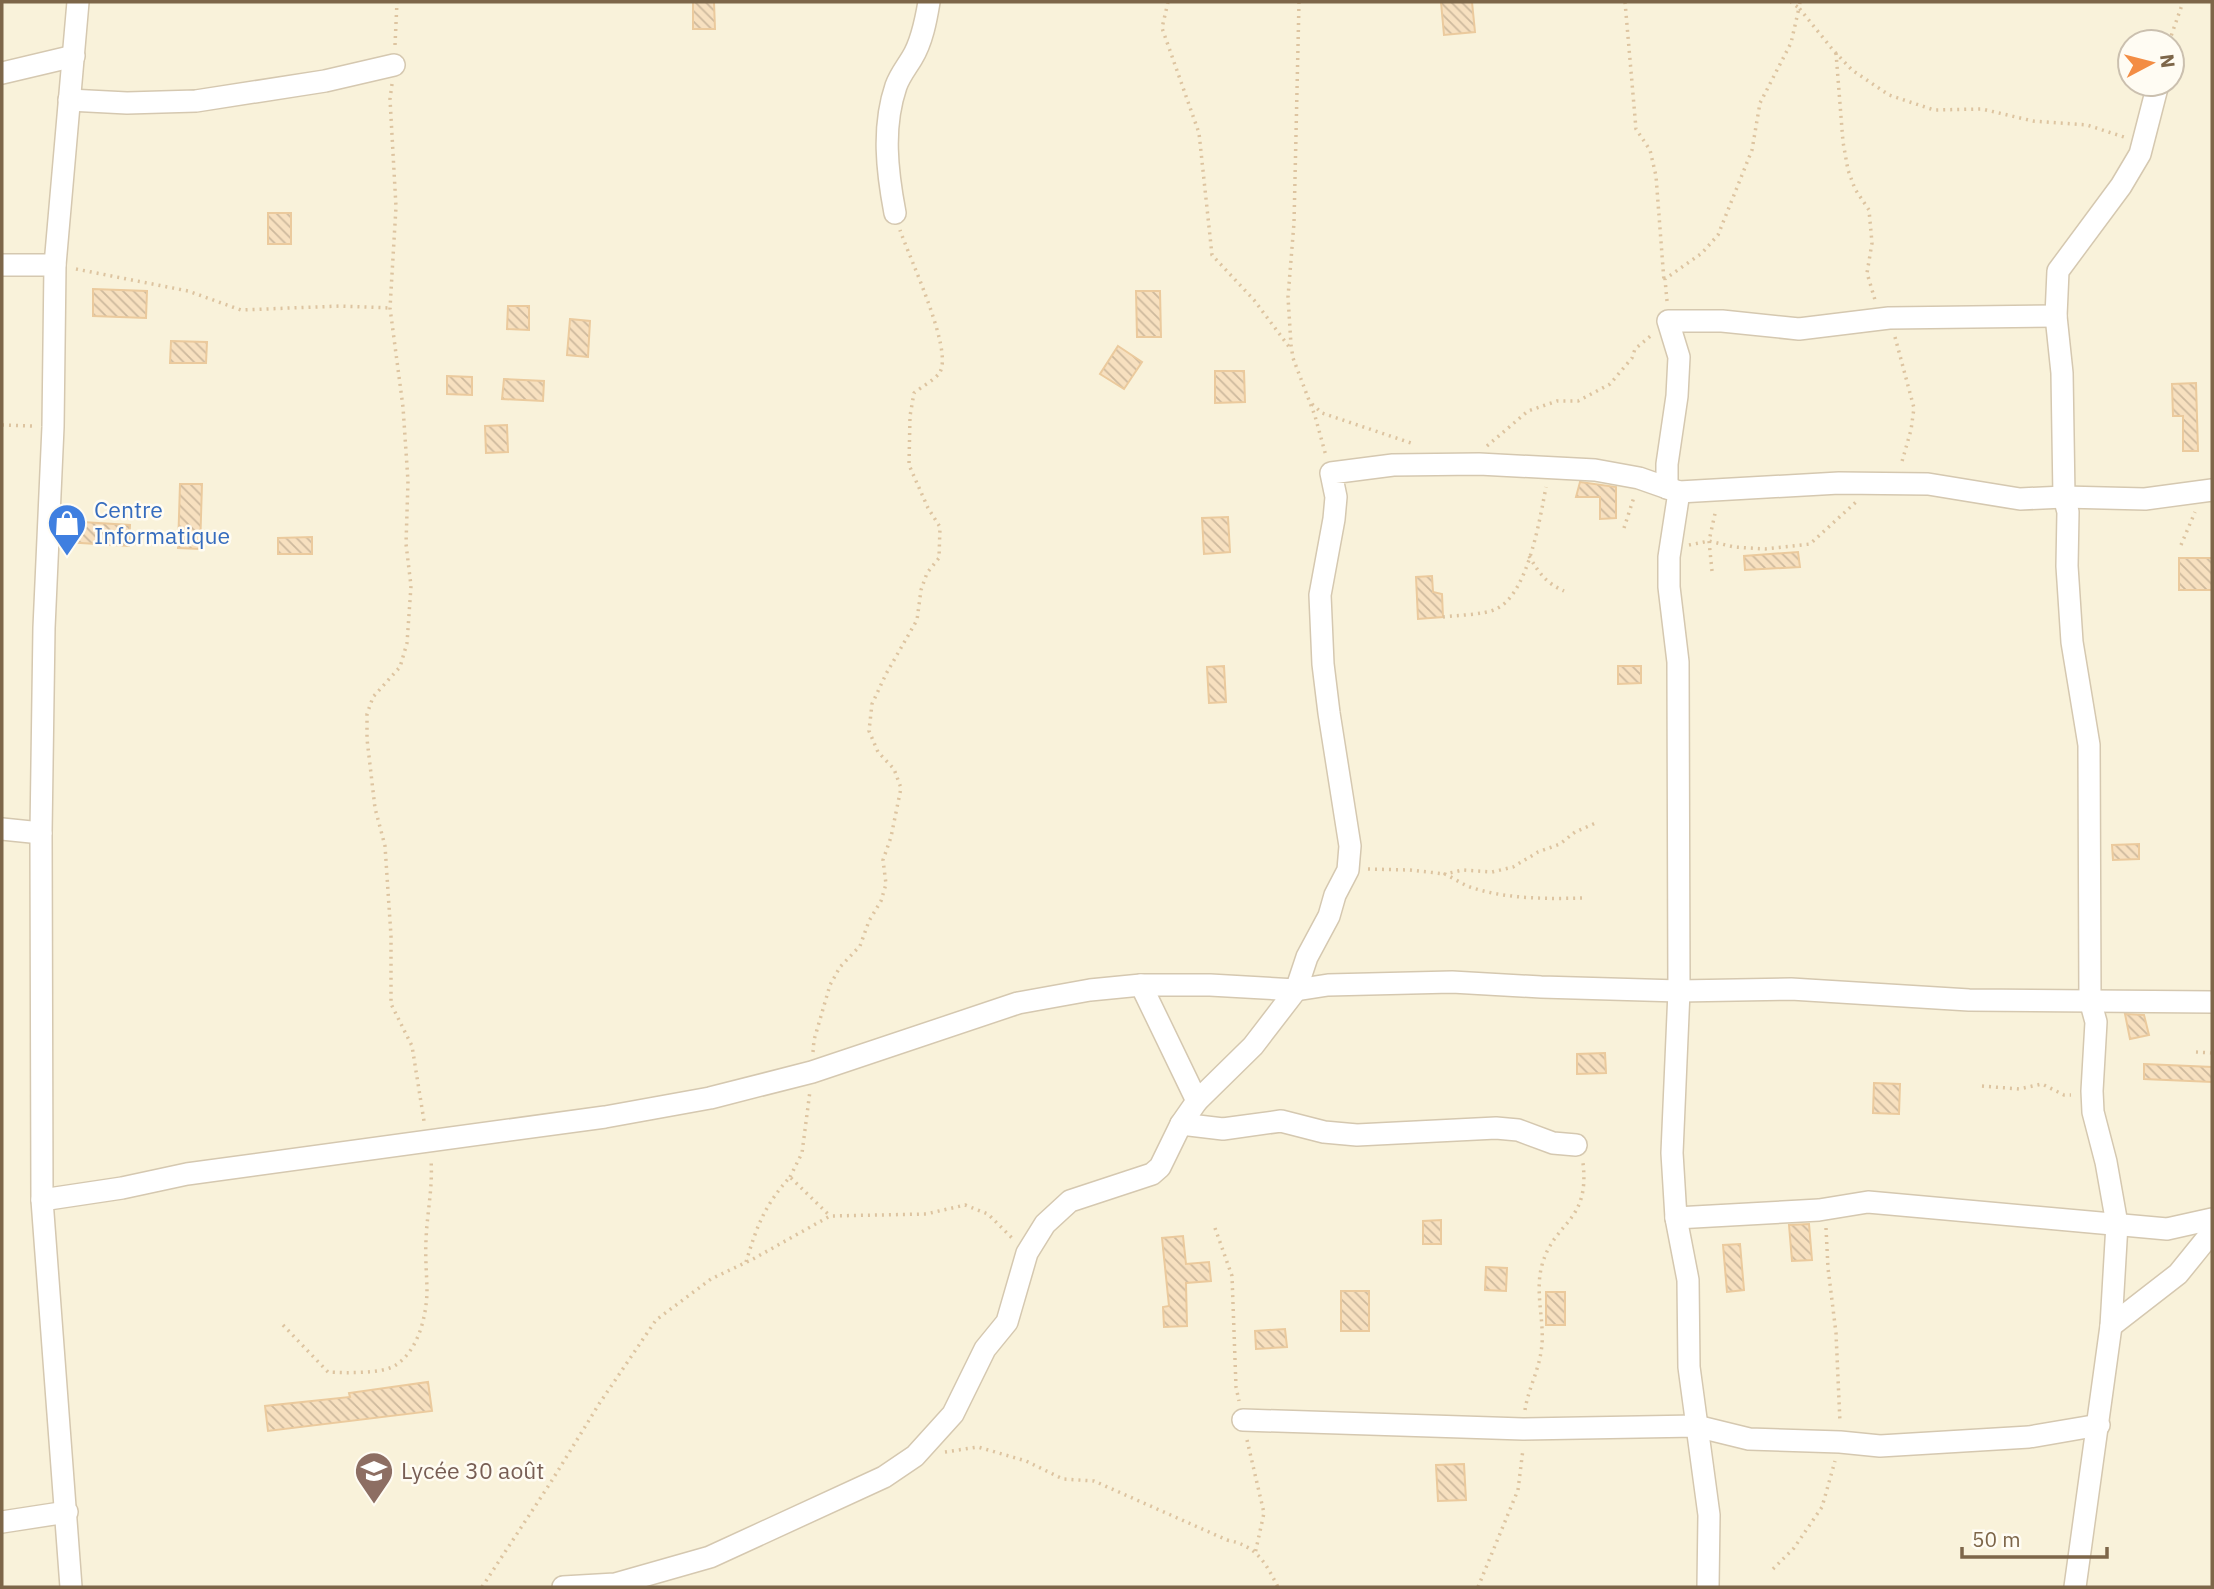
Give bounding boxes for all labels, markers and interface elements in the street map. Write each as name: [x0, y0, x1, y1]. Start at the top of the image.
north arrow: [2116, 28, 2186, 98]
text: N: [2155, 53, 2181, 69]
place label: Centre Informatique: [94, 494, 230, 550]
shop icon: Centre Informatique: [46, 502, 88, 557]
school or university icon: Lycée 30 août: [353, 1450, 395, 1505]
place label: Lycée 30 août: [401, 1455, 544, 1485]
scale bar: [1962, 1516, 2107, 1560]
text: 50 m: [1972, 1525, 2021, 1553]

